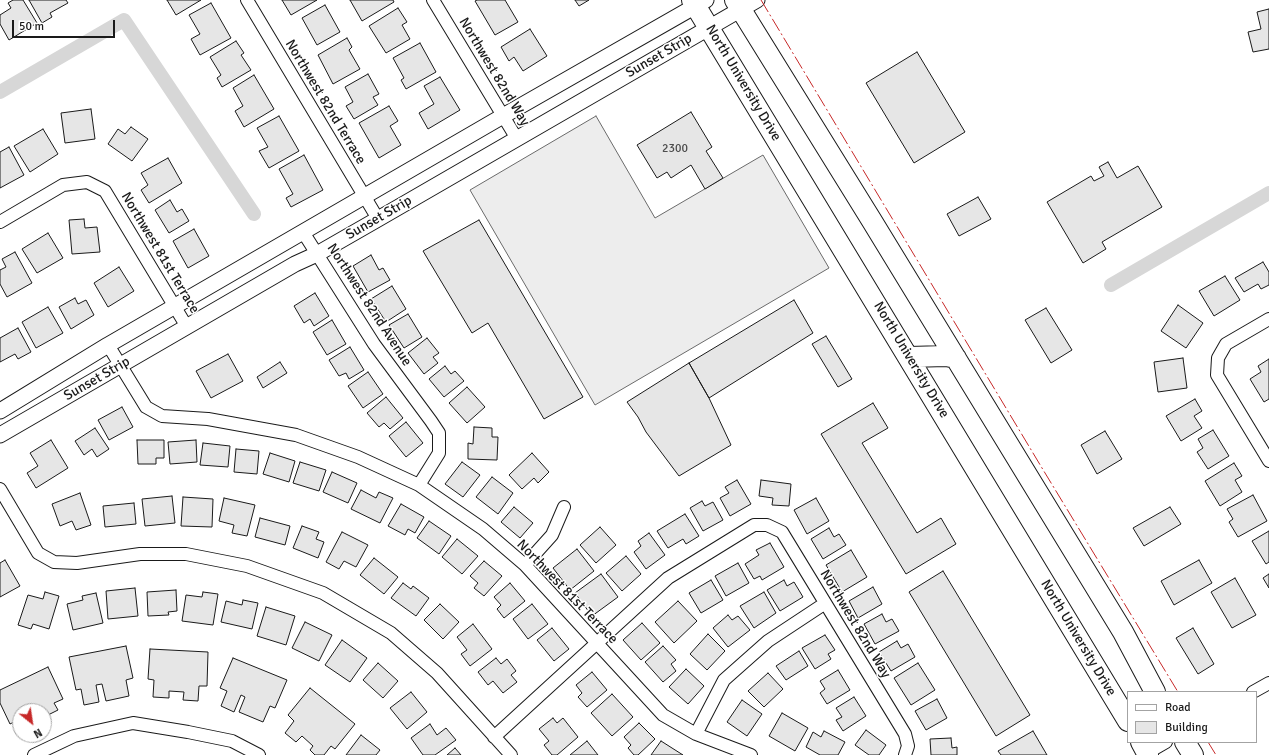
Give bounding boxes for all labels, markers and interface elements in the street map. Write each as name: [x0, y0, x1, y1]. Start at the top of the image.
scale bar: [14, 12, 117, 38]
street label: Northwest 82nd Way: [455, 15, 533, 129]
text: 50 m: [19, 19, 44, 34]
street label: North University Drive: [702, 22, 784, 144]
street label: Sunset Strip: [623, 30, 695, 82]
street label: Northwest 82nd Terrace: [281, 37, 369, 167]
house number: 2300: [662, 142, 688, 156]
street label: Northwest 81st Terrace: [117, 189, 203, 317]
street label: Sunset Strip: [343, 192, 415, 244]
street label: Northwest 82nd Avenue: [323, 241, 415, 369]
street label: North University Drive: [870, 299, 952, 421]
street label: Sunset Strip: [61, 353, 133, 405]
street label: Northwest 81st Terrace: [513, 536, 621, 648]
street label: Northwest 82nd Way: [816, 567, 894, 681]
street label: North University Drive: [1037, 577, 1119, 699]
legend: [1127, 691, 1257, 743]
text: Road: [1165, 700, 1191, 715]
north arrow: [12, 703, 52, 743]
text: Building: [1165, 720, 1208, 735]
text: N: [31, 725, 44, 741]

